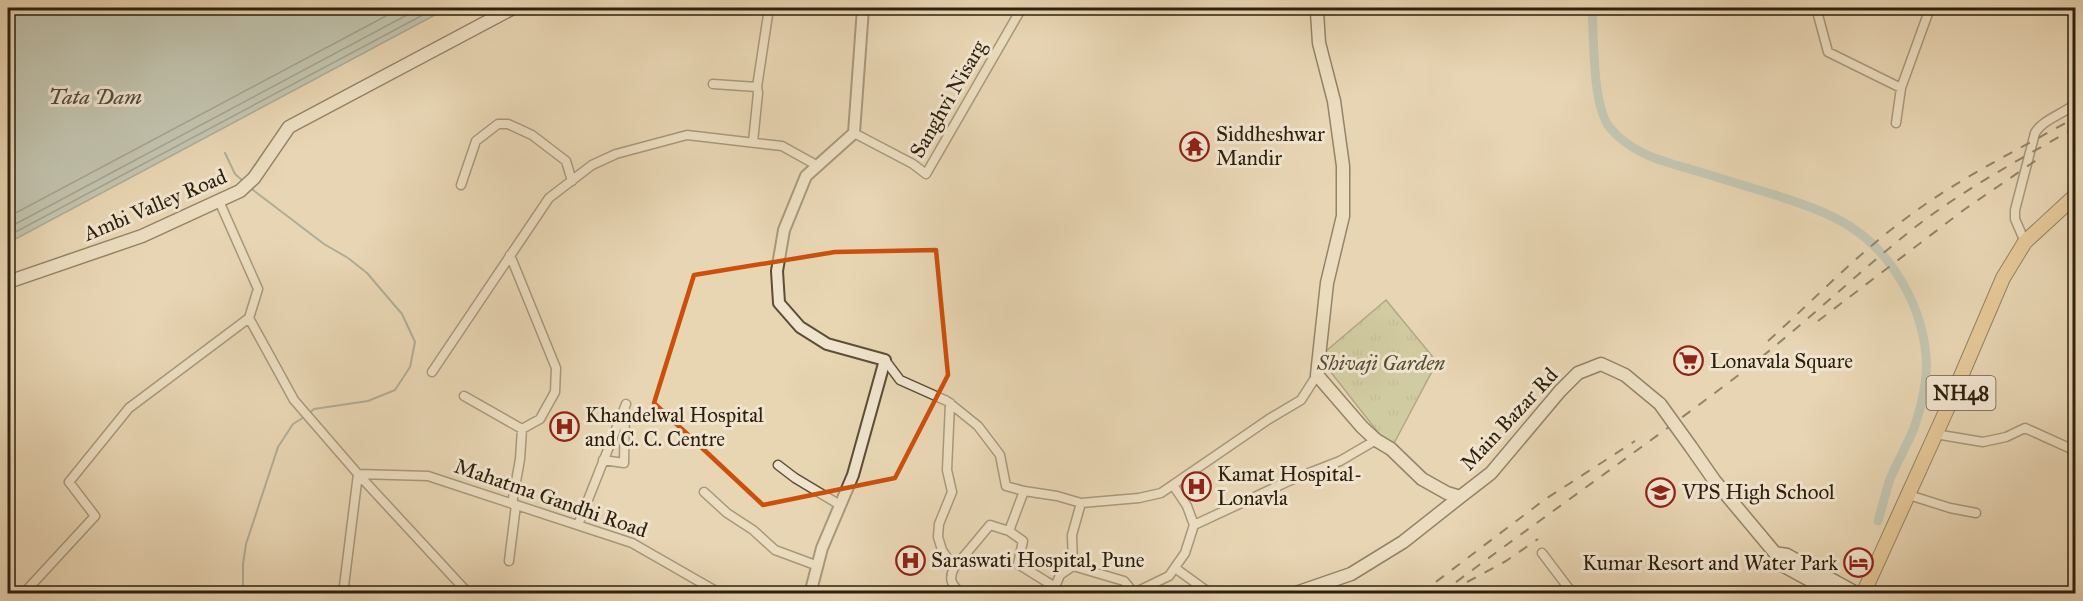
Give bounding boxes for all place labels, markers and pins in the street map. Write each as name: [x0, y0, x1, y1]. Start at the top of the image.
place label: Siddheshwar Mandir: [1216, 121, 1325, 171]
temple icon: Siddheshwar Mandir: [1179, 130, 1211, 162]
supermarket icon: Lonavala Square: [1673, 345, 1705, 377]
place label: Lonavala Square: [1710, 348, 1853, 374]
place label: Khandelwal Hospital and C. C. Centre: [585, 402, 764, 452]
hospital icon: Khandelwal Hospital and C. C. Centre: [548, 411, 580, 443]
place label: Kamat Hospital- Lonavla: [1217, 461, 1362, 511]
hospital icon: Kamat Hospital- Lonavla: [1180, 470, 1212, 502]
school or university icon: VPS High School: [1645, 476, 1677, 508]
place label: VPS High School: [1681, 479, 1835, 505]
hospital icon: Saraswati Hospital, Pune: [894, 544, 926, 576]
place label: Saraswati Hospital, Pune: [931, 547, 1145, 573]
hotel icon: Kumar Resort and Water Park: [1843, 547, 1875, 579]
place label: Kumar Resort and Water Park: [1582, 550, 1838, 576]

